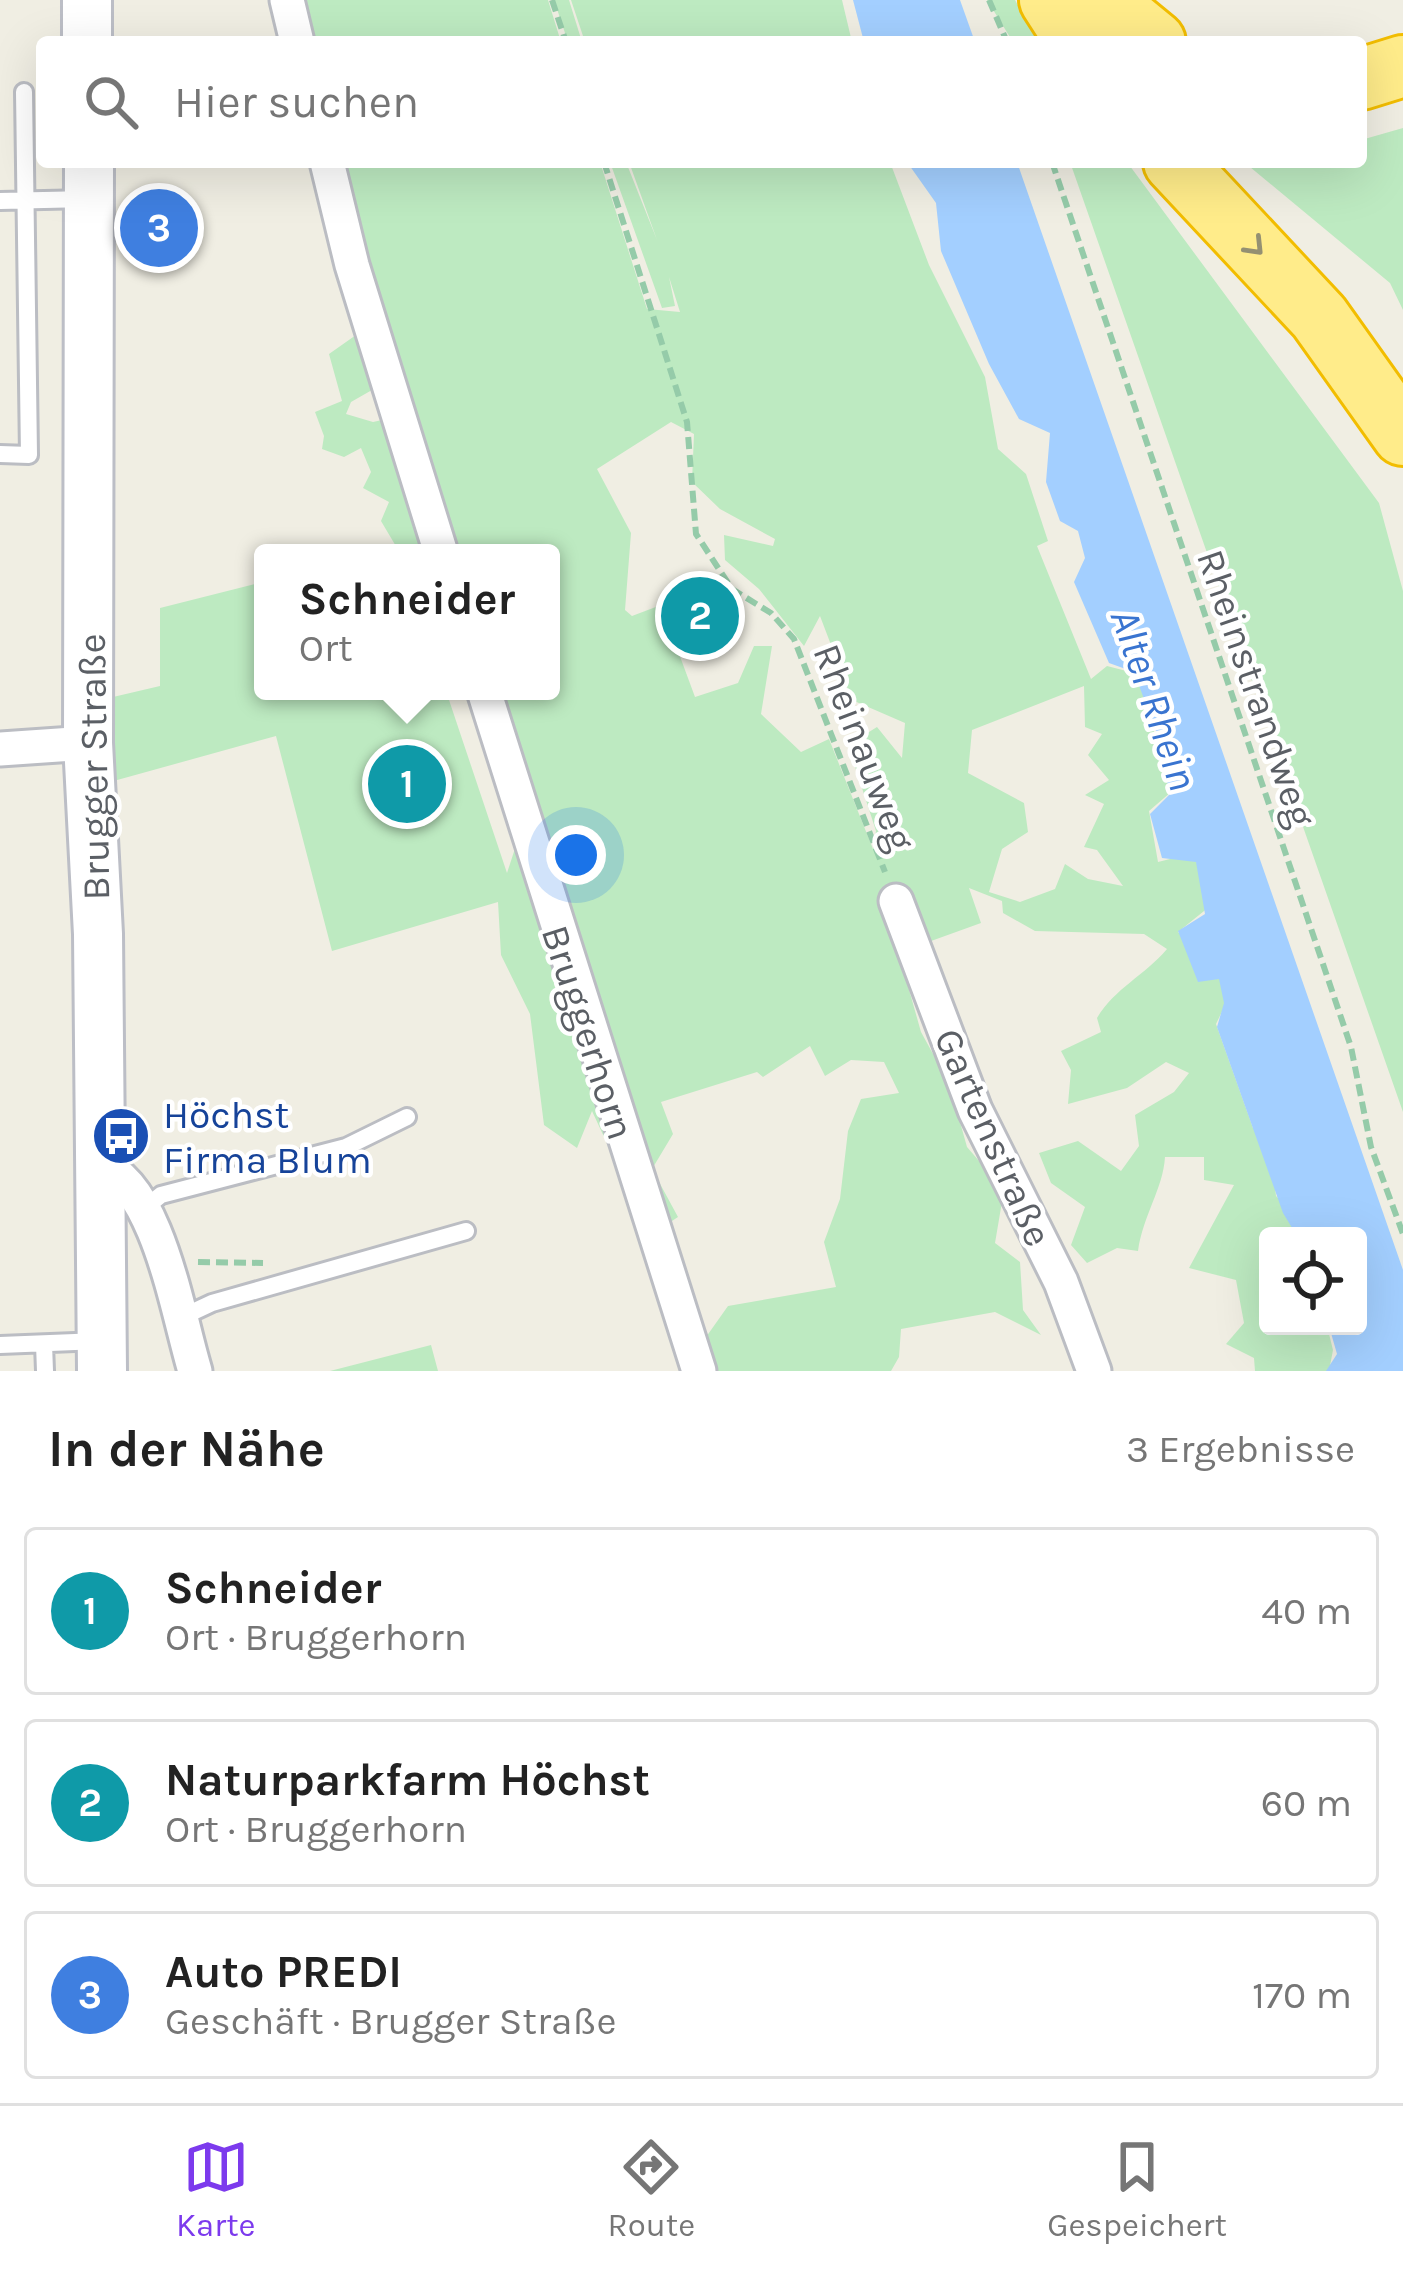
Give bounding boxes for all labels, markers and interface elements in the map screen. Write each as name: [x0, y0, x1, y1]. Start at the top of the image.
search box: [36, 36, 1367, 168]
icon: search: [78, 69, 144, 135]
text: Hier suchen: [174, 76, 419, 128]
pin: 3: [120, 183, 198, 273]
one-way arrow: [1240, 233, 1262, 255]
popup: [254, 544, 560, 700]
street label: Rheinstrandweg: [1187, 544, 1325, 833]
pin: 2: [661, 571, 739, 661]
text: Schneider: [299, 573, 515, 625]
water label: Alter Rhein: [1100, 602, 1208, 797]
text: Ort: [299, 625, 353, 671]
street label: Brugger Straße: [69, 633, 119, 901]
street label: Rheinauweg: [804, 637, 925, 857]
pin: 1: [368, 739, 446, 829]
your location: [546, 825, 606, 885]
street label: Bruggerhorn: [532, 919, 644, 1145]
street label: Gartenstraße: [925, 1021, 1062, 1253]
place label: Höchst Firma Blum: [163, 1092, 372, 1183]
bus stop icon: Höchst Firma Blum: [90, 1105, 152, 1167]
map controls: [1259, 1227, 1367, 1335]
button: locate: [1259, 1227, 1367, 1335]
text: In der Nähe: [48, 1419, 325, 1479]
text: 3 Ergebnisse: [1126, 1426, 1355, 1472]
text: Schneider: [165, 1562, 381, 1614]
text: 1: [83, 1588, 97, 1634]
text: 40 m: [1261, 1588, 1352, 1634]
text: Ort · Bruggerhorn: [165, 1614, 467, 1660]
text: Naturparkfarm Höchst: [165, 1754, 650, 1806]
text: 2: [78, 1780, 102, 1826]
text: 60 m: [1261, 1780, 1352, 1826]
text: Ort · Bruggerhorn: [165, 1806, 467, 1852]
text: Auto PREDI: [165, 1946, 402, 1998]
text: 3: [78, 1972, 102, 2018]
text: 170 m: [1252, 1972, 1352, 2018]
text: Geschäft · Brugger Straße: [165, 1998, 616, 2044]
tab: Karte: [176, 2134, 256, 2244]
tab: Route: [608, 2134, 695, 2244]
tab: Gespeichert: [1047, 2134, 1227, 2244]

